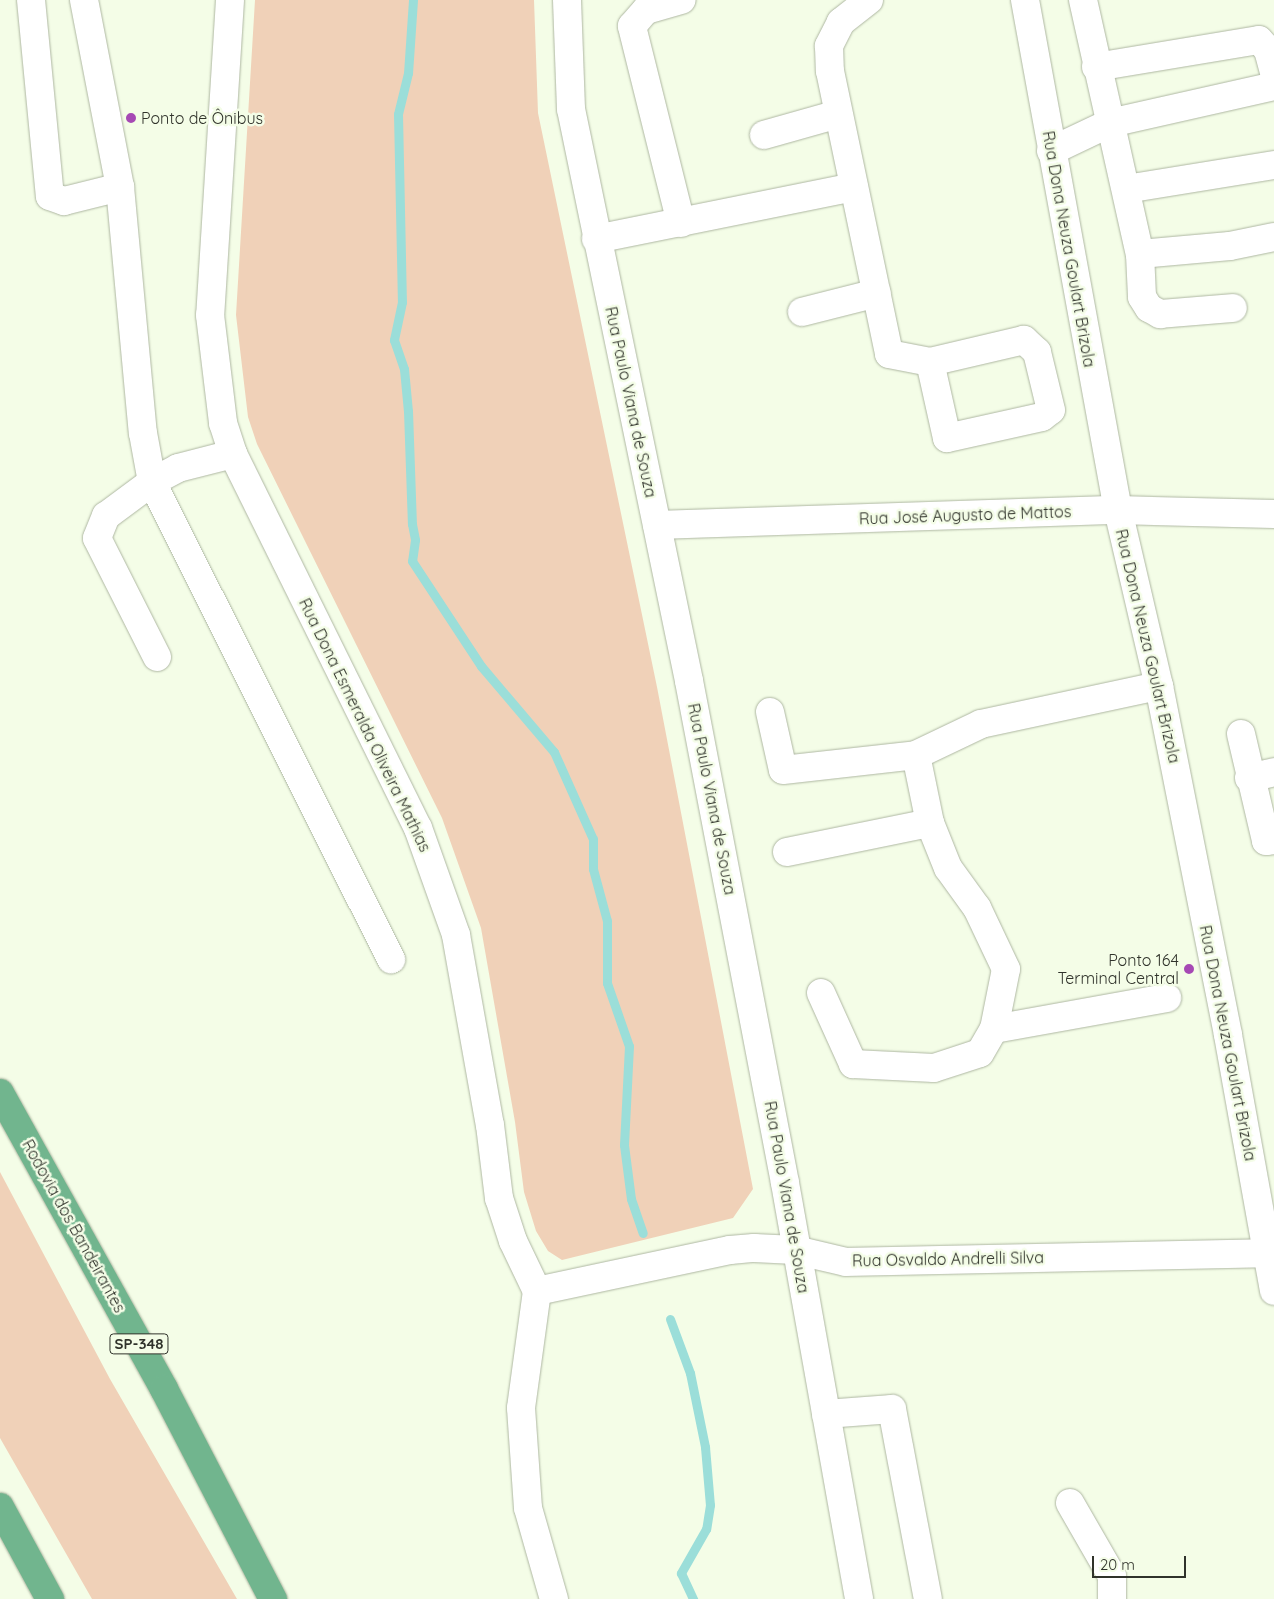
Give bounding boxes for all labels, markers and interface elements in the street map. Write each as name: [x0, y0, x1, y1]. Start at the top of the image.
place label: Ponto de Ônibus: [141, 108, 263, 128]
marker: Ponto de Ônibus: [125, 112, 137, 124]
street label: Rua Dona Neuza Goulart Brizola: [1039, 129, 1099, 369]
street label: Rua Paulo Viana de Souza: [601, 305, 661, 499]
street label: Rua José Augusto de Mattos: [859, 502, 1071, 528]
street label: Rua Dona Neuza Goulart Brizola: [1112, 527, 1184, 765]
street label: Rua Dona Esmeralda Oliveira Mathias: [295, 595, 435, 855]
street label: Rua Paulo Viana de Souza: [684, 702, 740, 896]
street label: Rua Dona Neuza Goulart Brizola: [1196, 924, 1260, 1162]
place label: Ponto 164 Terminal Central: [1058, 950, 1179, 988]
marker: Ponto 164 Terminal Central: [1183, 963, 1195, 975]
street label: Rua Paulo Viana de Souza: [761, 1099, 813, 1295]
street label: Rodovia dos Bandeirantes: [18, 1136, 130, 1316]
street label: Rua Osvaldo Andrelli Silva: [852, 1248, 1044, 1270]
road number: SP-348: [109, 1332, 169, 1356]
scale bar: [1094, 1546, 1188, 1578]
text: 20 m: [1100, 1555, 1135, 1574]

